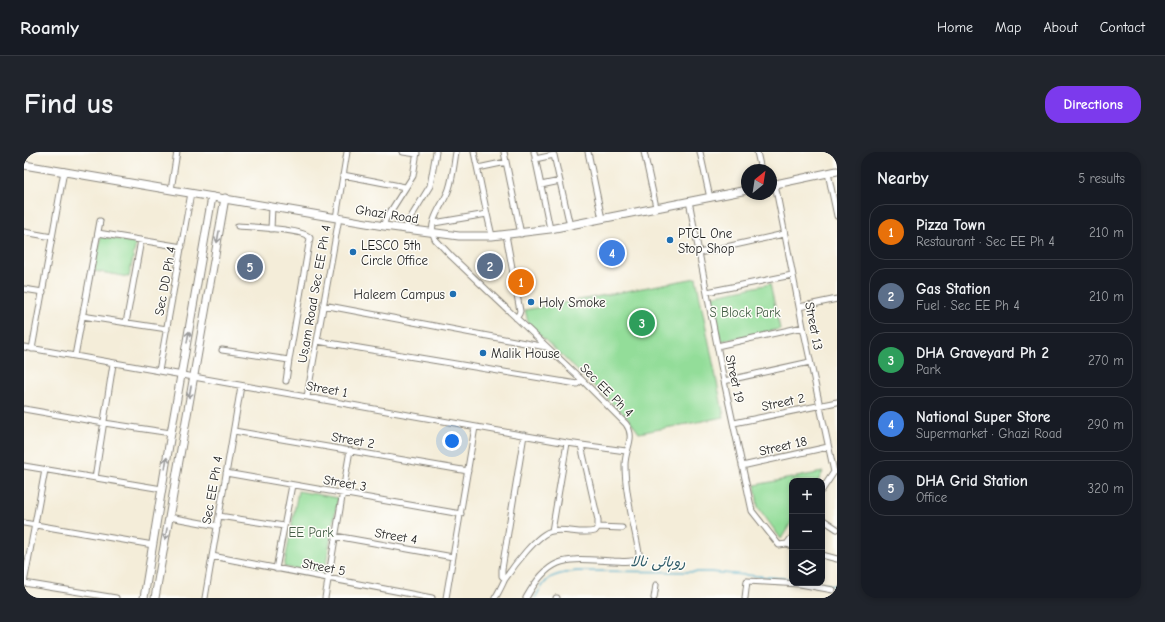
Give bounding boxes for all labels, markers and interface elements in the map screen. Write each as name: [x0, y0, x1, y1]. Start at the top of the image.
text: Roamly: [20, 17, 79, 39]
text: Home: [937, 19, 973, 36]
text: Map: [995, 19, 1021, 36]
text: About: [1043, 19, 1078, 36]
text: Contact: [1100, 19, 1145, 36]
button: Directions: [1045, 86, 1141, 123]
text: Find us: [24, 88, 113, 120]
north arrow: [741, 164, 777, 200]
text: Nearby: [877, 169, 928, 188]
text: 5 results: [1078, 171, 1125, 186]
street label: Ghazi Road: [354, 202, 420, 226]
text: Pizza Town: [916, 216, 985, 234]
street label: Us,am Road Sec EE Ph 4: [294, 224, 334, 364]
text: 1: [888, 225, 894, 240]
text: 210 m: [1089, 225, 1124, 240]
place label: PTCL One Stop Shop: [678, 226, 735, 256]
one-way arrow: [214, 230, 222, 243]
text: Restaurant · Sec EE Ph 4: [916, 234, 1055, 249]
marker: PTCL One Stop Shop: [665, 235, 675, 245]
place label: LESCO 5th Circle Office: [361, 238, 429, 268]
pin: 4: [599, 238, 625, 268]
street label: Sec DD Ph 4: [152, 245, 178, 317]
marker: LESCO 5th Circle Office: [348, 247, 358, 257]
pin: 2: [477, 251, 503, 281]
pin: 5: [237, 252, 263, 282]
pin: 1: [508, 267, 534, 297]
text: Gas Station: [916, 280, 991, 298]
place label: Haleem Campus: [354, 287, 445, 302]
marker: Haleem Campus: [448, 289, 458, 299]
text: 2: [888, 289, 894, 304]
text: 210 m: [1089, 289, 1124, 304]
place label: Holy Smoke: [539, 295, 606, 310]
marker: Holy Smoke: [526, 297, 536, 307]
text: Fuel · Sec EE Ph 4: [916, 298, 1020, 313]
street label: Street 13: [802, 301, 826, 351]
park label: S Block Park: [709, 305, 781, 320]
pin: 3: [629, 308, 655, 338]
one-way arrow: [184, 331, 192, 344]
text: DHA Graveyard Ph 2: [916, 344, 1049, 362]
place label: Malik House: [491, 346, 560, 361]
marker: Malik House: [478, 348, 488, 358]
street label: Street 19: [723, 353, 747, 405]
text: 3: [888, 353, 894, 368]
text: 270 m: [1088, 353, 1124, 368]
street label: Sec EE Ph 4: [577, 360, 637, 420]
text: Park: [916, 362, 941, 377]
street label: Street 1: [305, 378, 349, 400]
one-way arrow: [186, 385, 194, 398]
street label: Street 2: [760, 390, 806, 414]
text: National Super Store: [916, 408, 1050, 426]
text: 4: [888, 417, 894, 432]
text: 290 m: [1087, 417, 1124, 432]
text: Supermarket · Ghazi Road: [916, 426, 1062, 441]
street label: Street 2: [330, 429, 376, 451]
your location: [442, 431, 462, 451]
street label: Street 18: [758, 433, 809, 459]
street label: Sec EE Ph 4: [199, 455, 225, 525]
one-way arrow: [162, 457, 170, 470]
street label: Street 3: [322, 472, 368, 494]
text: DHA Grid Station: [916, 472, 1028, 490]
map controls: [789, 478, 825, 586]
button: +: [789, 478, 825, 514]
text: 5: [888, 481, 894, 496]
text: 320 m: [1088, 481, 1124, 496]
text: Office: [916, 490, 947, 505]
button: −: [789, 514, 825, 550]
park label: EE Park: [289, 525, 334, 540]
street label: Street 4: [373, 525, 419, 547]
one-way arrow: [162, 527, 170, 540]
button: layers: [789, 550, 825, 586]
water label: روہائی نالا: [630, 553, 686, 573]
street label: Street 5: [301, 555, 347, 579]

